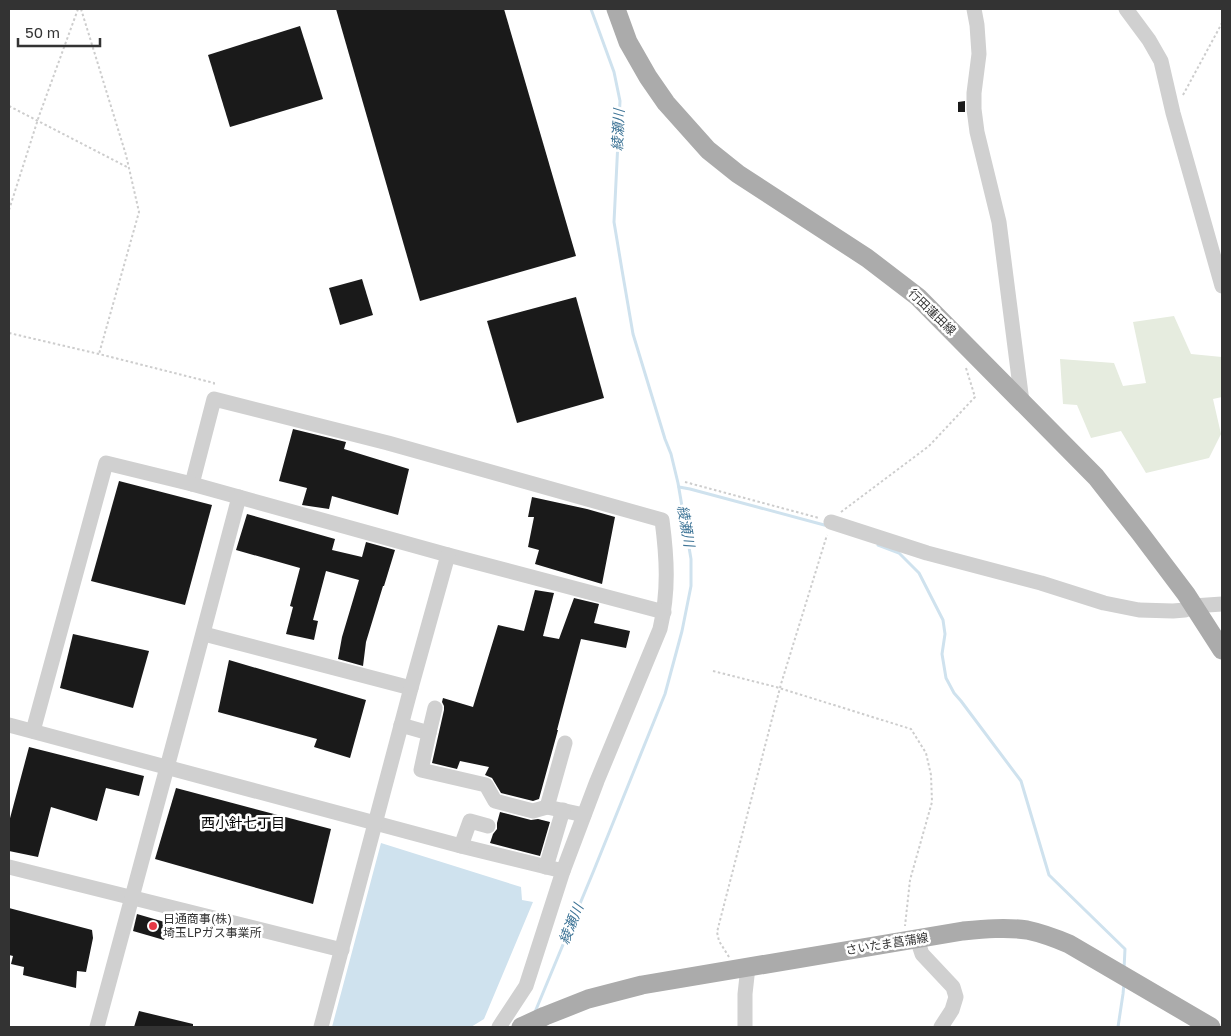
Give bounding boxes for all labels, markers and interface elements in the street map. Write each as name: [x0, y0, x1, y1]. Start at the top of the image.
scale bar: [18, 15, 100, 47]
text: 50 m: [25, 23, 60, 41]
water label: 綾瀬川: [608, 107, 627, 151]
street label: 行田蓮田線: [906, 285, 959, 338]
water label: 綾瀬川: [674, 504, 699, 550]
district label: 西小針七丁目: [201, 814, 285, 831]
water label: 綾瀬川: [555, 899, 587, 946]
place label: 日通商事(株) 埼玉LPガス事業所: [163, 911, 262, 940]
marker: 日通商事(株) 埼玉LPガス事業所: [147, 920, 159, 932]
street label: さいたま菖蒲線: [844, 930, 929, 957]

